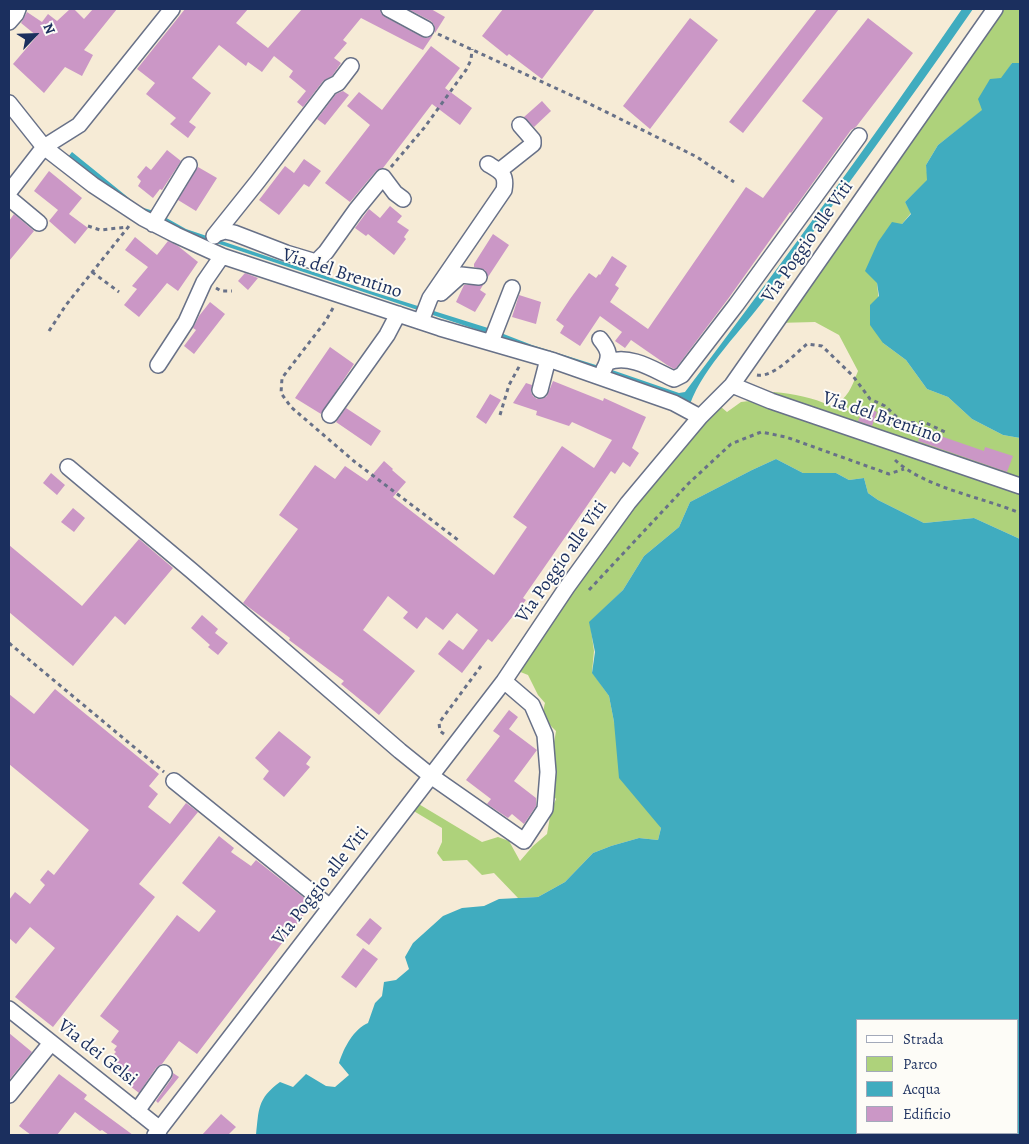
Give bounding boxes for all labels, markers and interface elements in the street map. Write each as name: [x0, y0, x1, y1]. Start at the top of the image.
north arrow: [10, 10, 60, 60]
text: N: [38, 20, 60, 37]
street label: Via Poggio alle Viti: [757, 177, 859, 307]
street label: Via del Brentino: [279, 244, 405, 304]
street label: Via del Brentino: [819, 387, 945, 449]
street label: Via Poggio alle Viti: [511, 497, 613, 627]
street label: Via Poggio alle Viti: [268, 822, 374, 950]
street label: Via dei Gelsi: [53, 1015, 141, 1091]
legend: [856, 1019, 1019, 1134]
text: Strada: [903, 1029, 944, 1049]
text: Parco: [903, 1054, 937, 1074]
text: Acqua: [903, 1079, 941, 1099]
text: Edificio: [903, 1104, 951, 1124]

